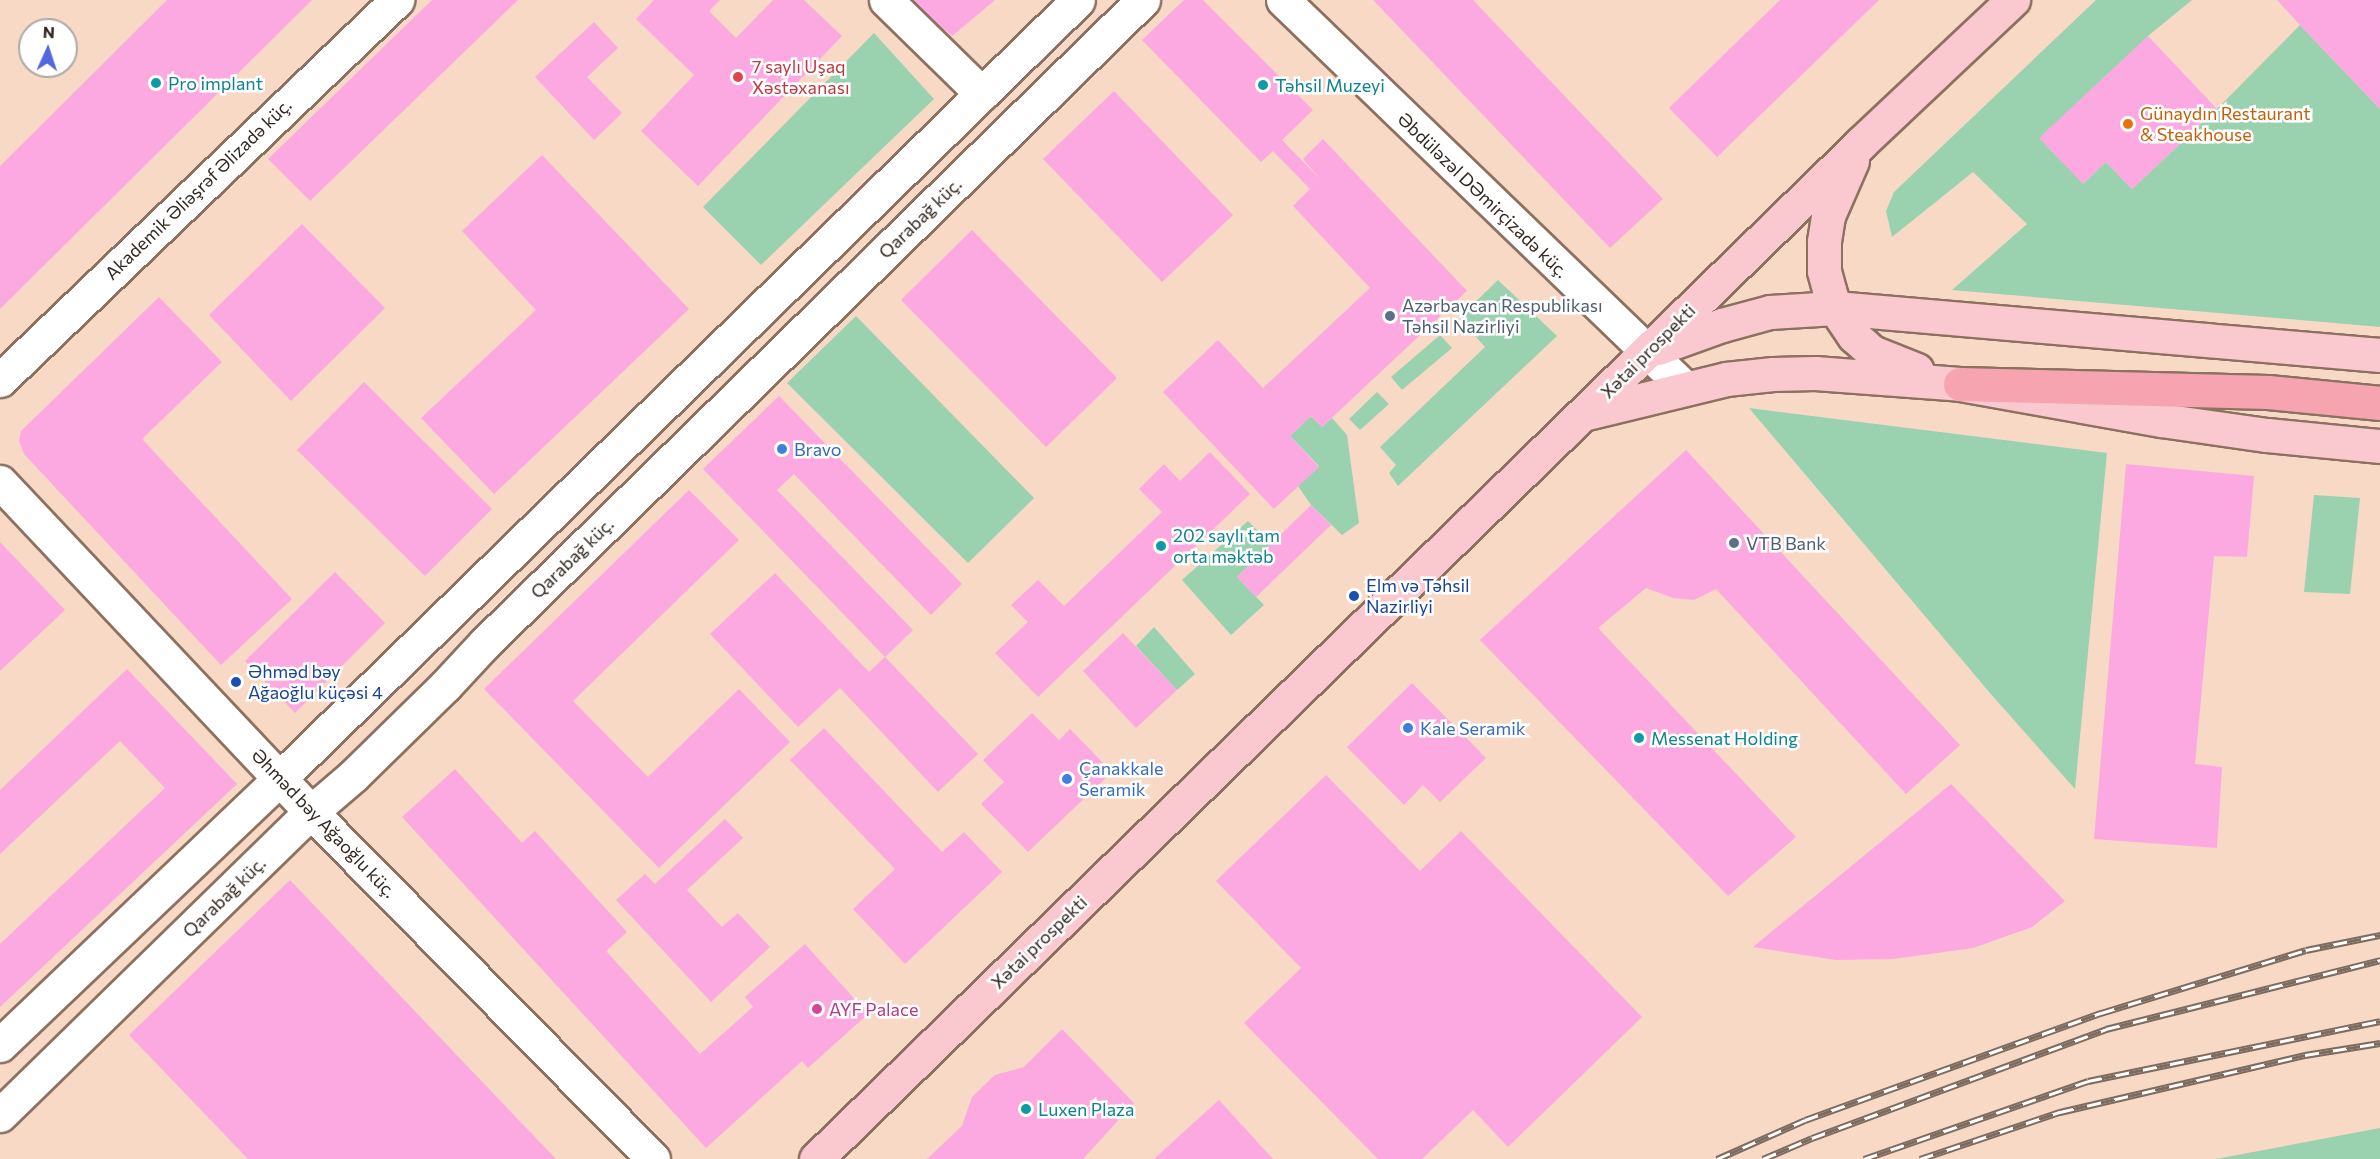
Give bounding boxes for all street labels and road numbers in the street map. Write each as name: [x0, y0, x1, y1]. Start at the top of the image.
street label: Akademik Əliəşrəf Əlizadə küç.: [100, 94, 296, 284]
street label: Əbdüləzəl DƏmirçizadə küç.: [1393, 108, 1573, 282]
street label: Qarabağ küç.: [874, 173, 966, 263]
street label: Xətai prospekti: [1596, 299, 1700, 403]
street label: Qarabağ küç.: [526, 513, 618, 603]
street label: Əhməd bəy Ağaoğlu küç.: [247, 744, 401, 902]
street label: Qarabağ küç.: [178, 852, 270, 942]
street label: Xətai prospekti: [987, 891, 1091, 993]

